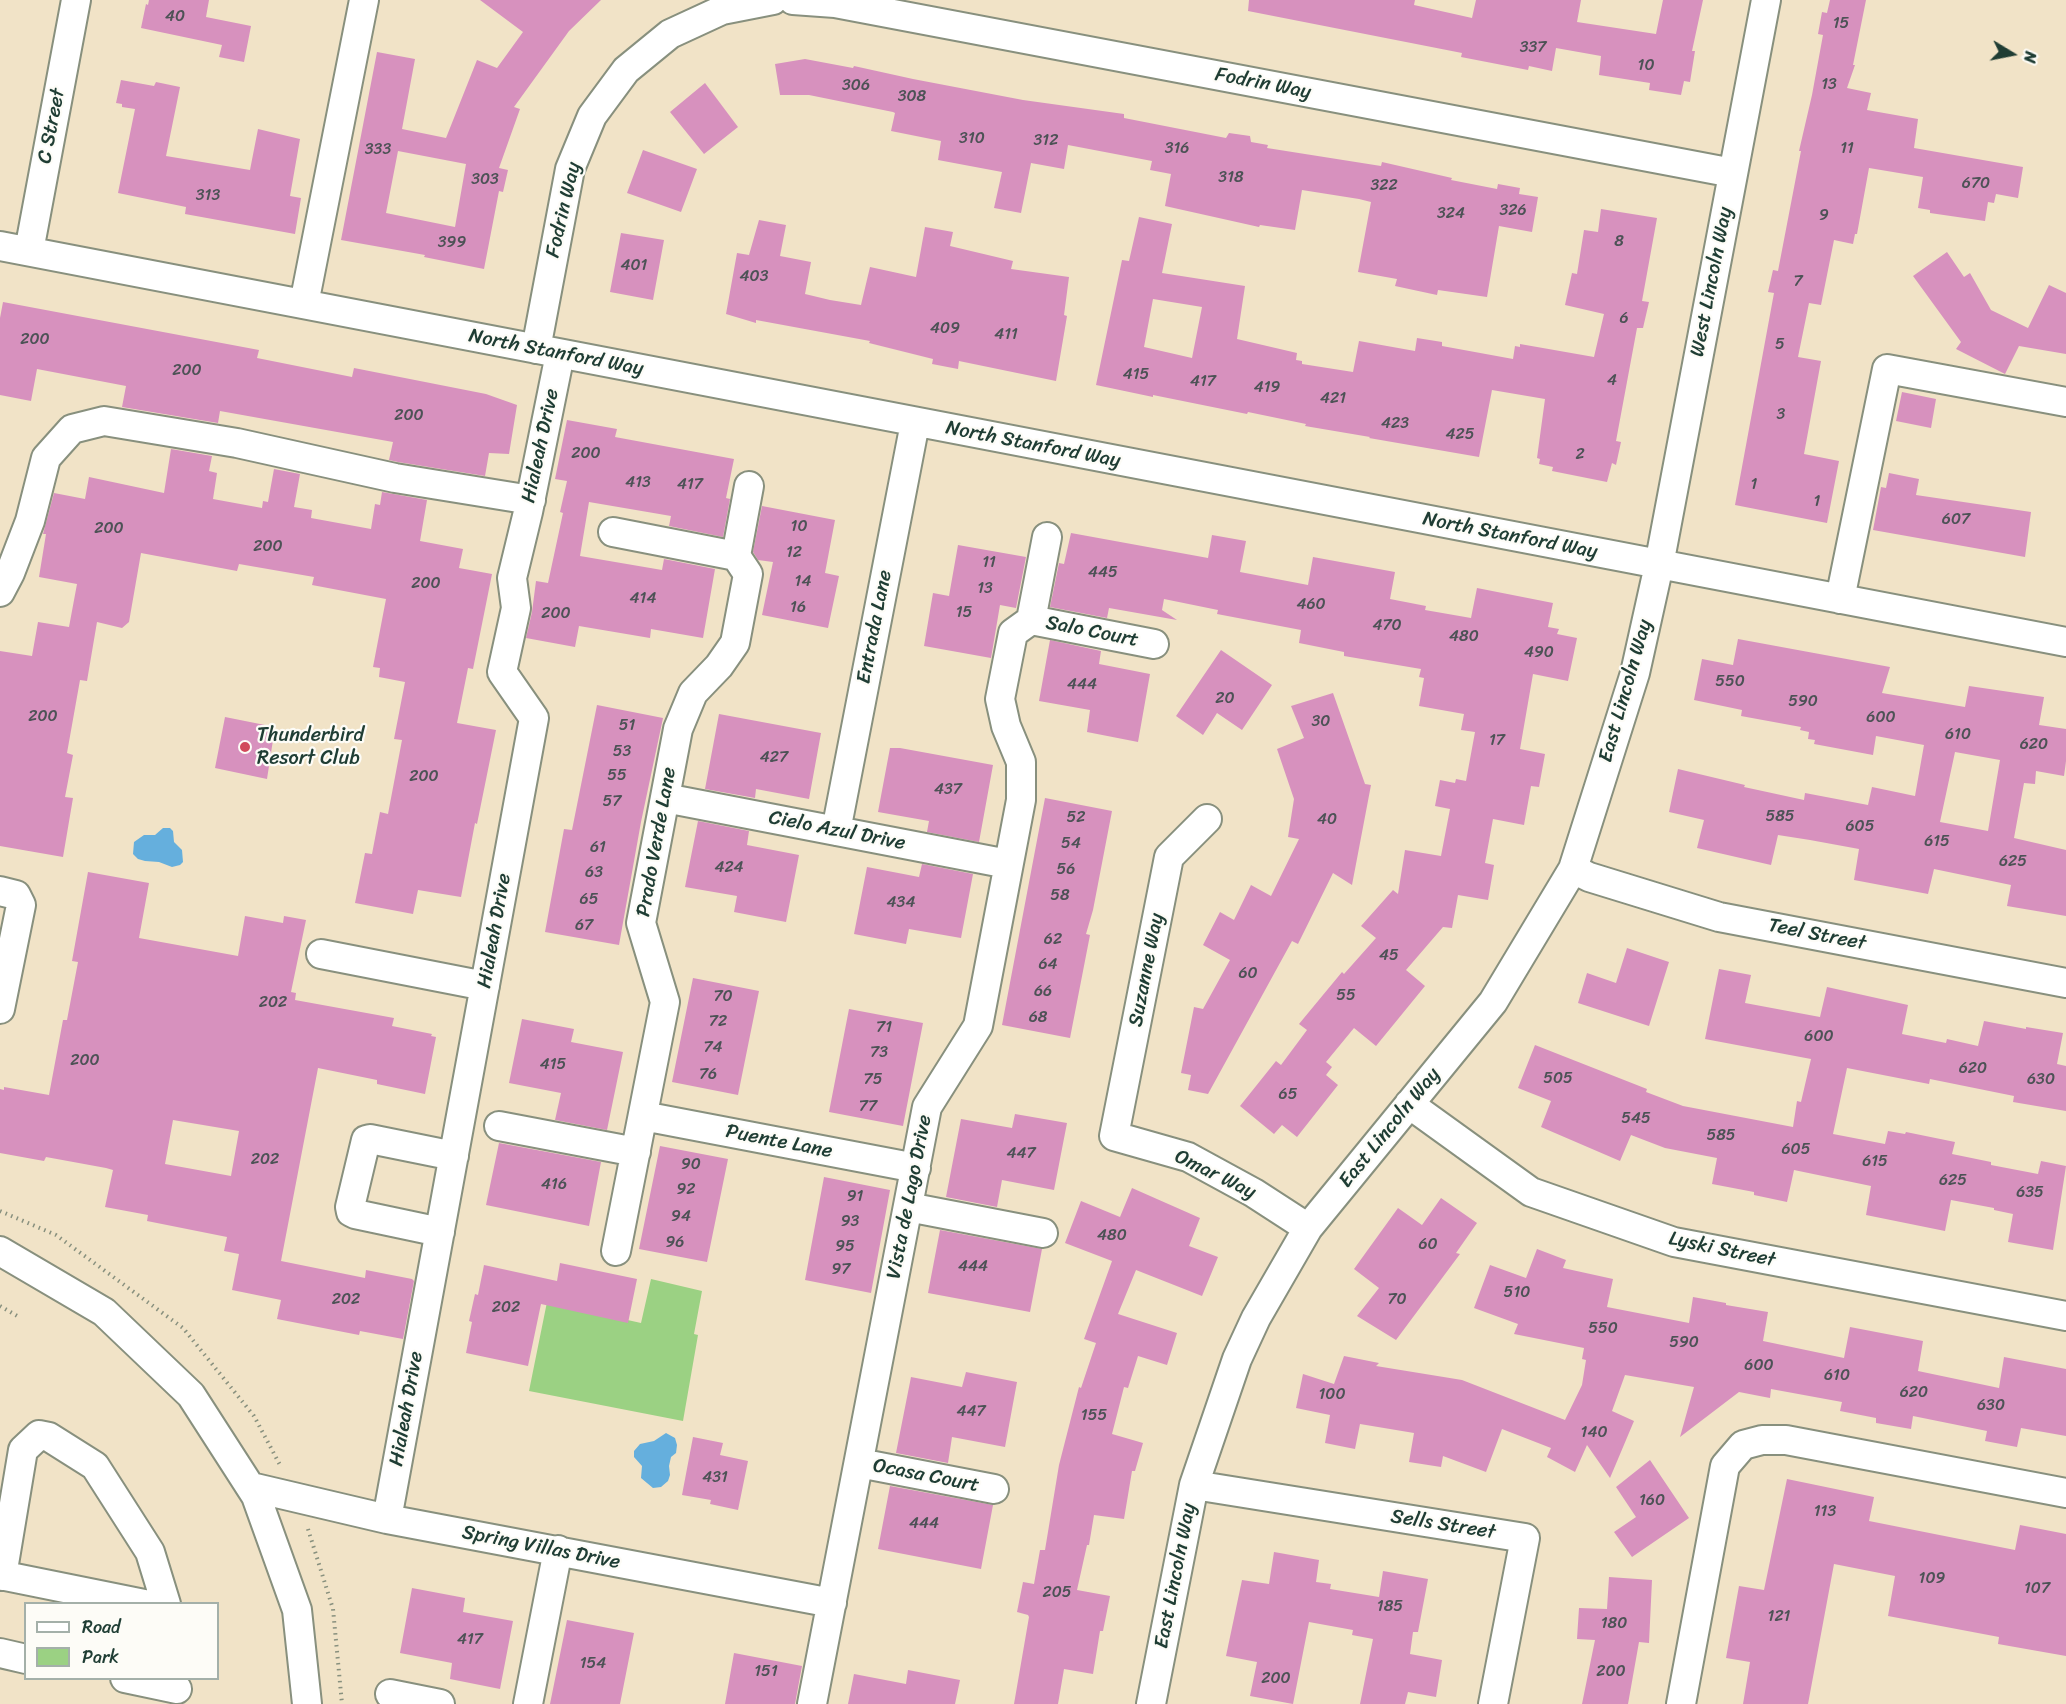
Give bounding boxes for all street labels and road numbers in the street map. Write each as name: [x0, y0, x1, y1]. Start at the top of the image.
street label: Fodrin Way: [1213, 63, 1313, 105]
street label: C Street: [33, 87, 71, 165]
street label: Fodrin Way: [541, 160, 587, 260]
street label: West Lincoln Way: [1686, 205, 1738, 359]
street label: North Stanford Way: [467, 324, 645, 382]
street label: Hialeah Drive: [517, 387, 565, 505]
street label: North Stanford Way: [944, 416, 1122, 474]
street label: North Stanford Way: [1421, 507, 1599, 565]
street label: Entrada Lane: [852, 568, 898, 686]
street label: Salo Court: [1044, 611, 1140, 653]
street label: East Lincoln Way: [1594, 617, 1658, 765]
street label: Prado Verde Lane: [632, 765, 682, 919]
street label: Cielo Azul Drive: [767, 806, 907, 856]
street label: Hialeah Drive: [473, 872, 517, 990]
street label: Suzanne Way: [1124, 911, 1170, 1029]
street label: Teel Street: [1766, 914, 1868, 956]
street label: East Lincoln Way: [1334, 1063, 1446, 1193]
street label: Vista de Lago Drive: [882, 1113, 938, 1281]
street label: Puente Lane: [724, 1120, 834, 1164]
street label: Omar Way: [1170, 1145, 1260, 1205]
street label: Lyski Street: [1667, 1227, 1777, 1273]
street label: Hialeah Drive: [385, 1350, 429, 1468]
street label: Ocasa Court: [871, 1454, 981, 1498]
street label: East Lincoln Way: [1150, 1501, 1202, 1651]
street label: Sells Street: [1389, 1505, 1497, 1545]
street label: Spring Villas Drive: [460, 1521, 622, 1575]

